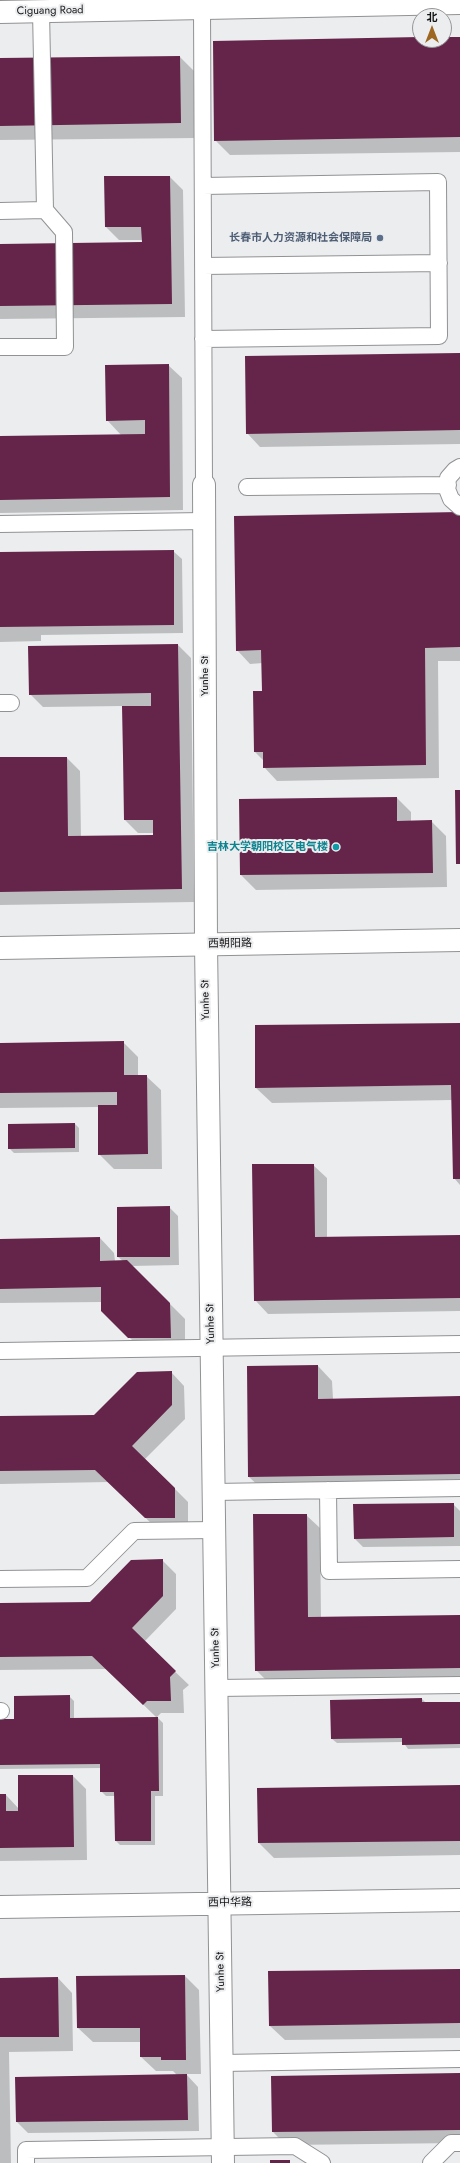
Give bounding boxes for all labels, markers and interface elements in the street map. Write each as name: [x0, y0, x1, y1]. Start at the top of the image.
street label: Ciguang Road: [16, 4, 84, 18]
north arrow: [412, 8, 452, 48]
text: 北: [427, 9, 438, 25]
place label: 长春市人力资源和社会保障局: [229, 231, 372, 245]
marker: 长春市人力资源和社会保障局: [375, 233, 385, 243]
street label: Yunhe St: [198, 656, 212, 696]
place label: 吉林大学朝阳校区电气楼: [207, 840, 328, 854]
marker: 吉林大学朝阳校区电气楼: [331, 842, 341, 852]
street label: 西朝阳路: [208, 937, 252, 951]
street label: Yunhe St: [199, 980, 213, 1020]
street label: Yunhe St: [204, 1304, 218, 1344]
street label: Yunhe St: [209, 1628, 223, 1668]
street label: 西中华路: [208, 1896, 252, 1910]
street label: Yunhe St: [214, 1952, 228, 1992]

